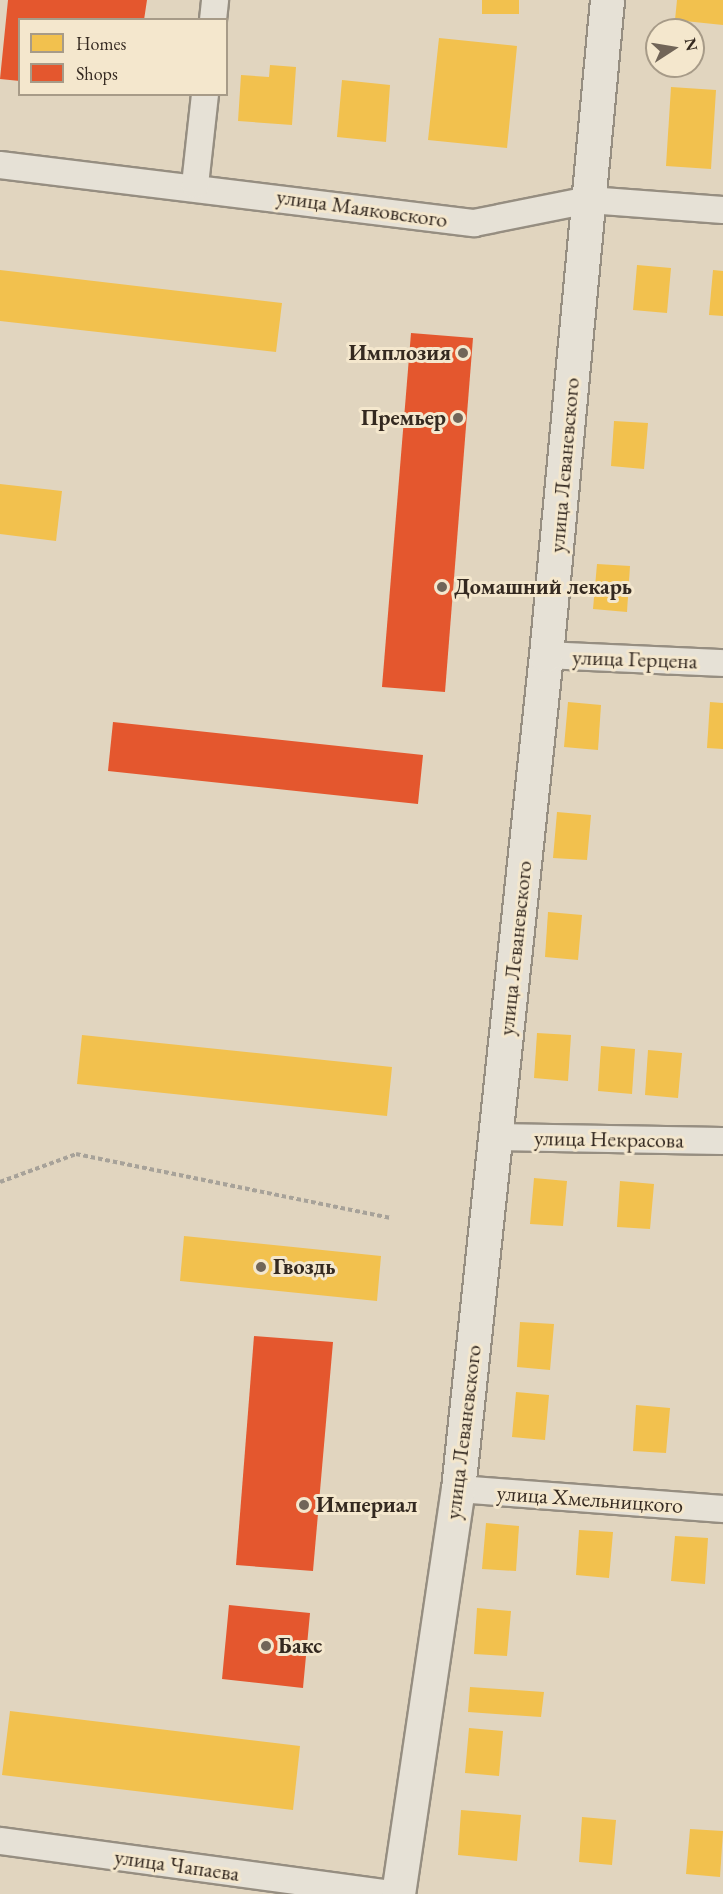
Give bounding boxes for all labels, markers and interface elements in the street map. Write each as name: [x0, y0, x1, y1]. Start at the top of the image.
legend: [18, 18, 228, 96]
north arrow: [645, 18, 705, 78]
text: Homes: [76, 32, 126, 55]
text: N: [680, 36, 703, 53]
text: Shops: [76, 62, 118, 85]
street label: улица Маяковского: [275, 183, 449, 233]
place label: Имплозия: [348, 340, 451, 366]
marker: Имплозия: [456, 346, 470, 360]
street label: улица Леваневского: [543, 376, 585, 554]
place label: Премьер: [361, 405, 446, 431]
marker: Премьер: [451, 411, 465, 425]
place label: Домашний лекарь: [454, 574, 632, 600]
marker: Домашний лекарь: [435, 580, 449, 594]
street label: улица Герцена: [572, 644, 698, 674]
street label: улица Леваневского: [493, 859, 537, 1037]
street label: улица Некрасова: [534, 1124, 684, 1154]
place label: Гвоздь: [273, 1254, 336, 1280]
marker: Гвоздь: [254, 1260, 268, 1274]
street label: улица Леваневского: [439, 1343, 487, 1521]
street label: улица Хмельницкого: [496, 1479, 684, 1519]
place label: Империал: [316, 1492, 417, 1518]
marker: Империал: [297, 1498, 311, 1512]
place label: Бакс: [278, 1633, 322, 1659]
marker: Бакс: [259, 1639, 273, 1653]
street label: улица Чапаева: [113, 1843, 241, 1887]

